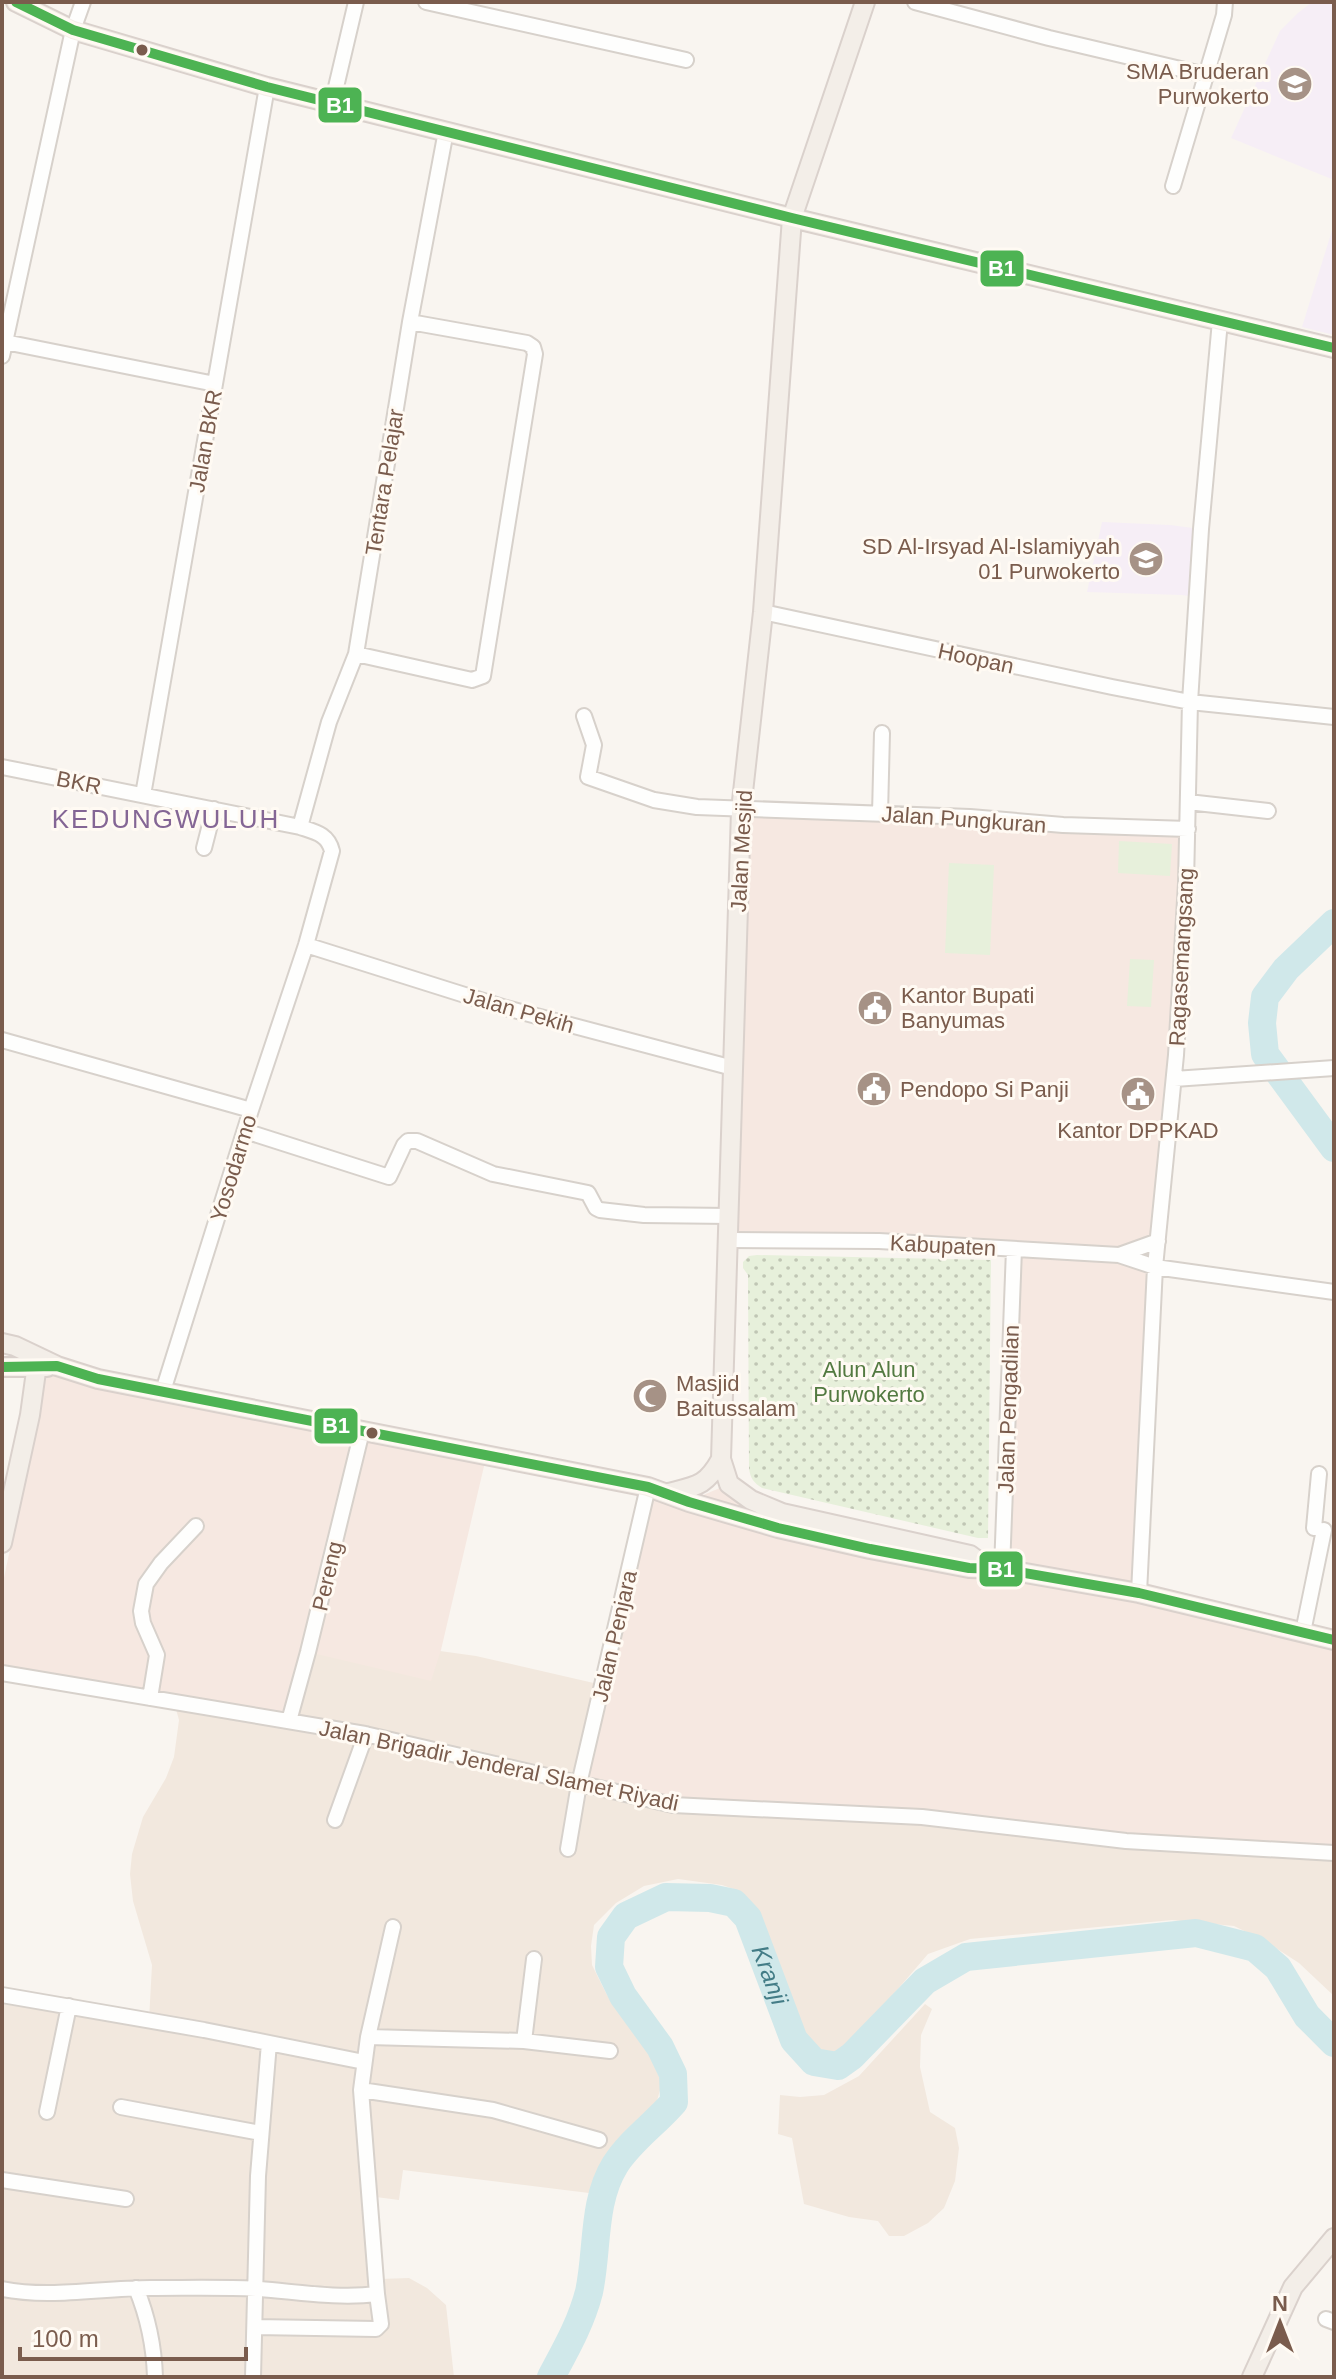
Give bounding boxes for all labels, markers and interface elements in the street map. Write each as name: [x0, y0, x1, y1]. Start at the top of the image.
unlabelled marker: [134, 42, 150, 58]
place label: SMA Bruderan Purwokerto: [1126, 59, 1269, 109]
school or university icon: SMA Bruderan Purwokerto: [1276, 65, 1314, 103]
line badge: B1: [317, 86, 363, 124]
text: B1: [326, 93, 354, 118]
line badge: B1: [979, 249, 1025, 288]
text: B1: [988, 256, 1016, 281]
street label: Jalan BKR: [184, 388, 227, 494]
street label: Tentara Pelajar: [361, 407, 408, 557]
place label: SD Al-Irsyad Al-Islamiyyah 01 Purwokerto: [862, 534, 1120, 584]
school or university icon: SD Al-Irsyad Al-Islamiyyah 01 Purwokerto: [1127, 540, 1165, 578]
street label: Hoopan: [936, 638, 1016, 679]
street label: BKR: [54, 766, 103, 799]
street label: Jalan Mesjid: [726, 789, 757, 913]
street label: Jalan Pungkuran: [881, 801, 1047, 838]
district label: KEDUNGWULUH: [52, 804, 280, 834]
street label: Ragasemangsang: [1164, 867, 1199, 1047]
street label: Jalan Pekih: [461, 983, 577, 1038]
place label: Kantor Bupati Banyumas: [901, 983, 1034, 1033]
public building icon: Kantor Bupati Banyumas: [856, 989, 894, 1027]
public building icon: Pendopo Si Panji: [855, 1070, 893, 1108]
public building icon: Kantor DPPKAD: [1119, 1075, 1157, 1113]
place label: Pendopo Si Panji: [900, 1077, 1069, 1102]
street label: Yosodarmo: [205, 1112, 262, 1225]
place label: Kantor DPPKAD: [1057, 1118, 1219, 1143]
street label: Kabupaten: [889, 1230, 997, 1261]
street label: Jalan Pengadilan: [993, 1324, 1024, 1494]
park label: Alun Alun Purwokerto: [813, 1357, 925, 1407]
place label: Masjid Baitussalam: [676, 1371, 796, 1421]
mosque icon: Masjid Baitussalam: [631, 1377, 669, 1415]
line badge: B1: [313, 1407, 359, 1445]
text: B1: [322, 1413, 350, 1438]
unlabelled marker: [364, 1425, 380, 1441]
street label: Pereng: [307, 1539, 348, 1613]
line badge: B1: [978, 1550, 1024, 1588]
text: B1: [987, 1557, 1015, 1582]
street label: Jalan Penjara: [587, 1567, 642, 1704]
street label: Jalan Brigadir Jenderal Slamet Riyadi: [317, 1715, 681, 1816]
water label: Kranji: [747, 1942, 794, 2009]
north arrow: [1240, 2283, 1320, 2363]
text: N: [1272, 2291, 1288, 2316]
scale bar: [20, 2311, 246, 2361]
text: 100 m: [32, 2325, 99, 2352]

